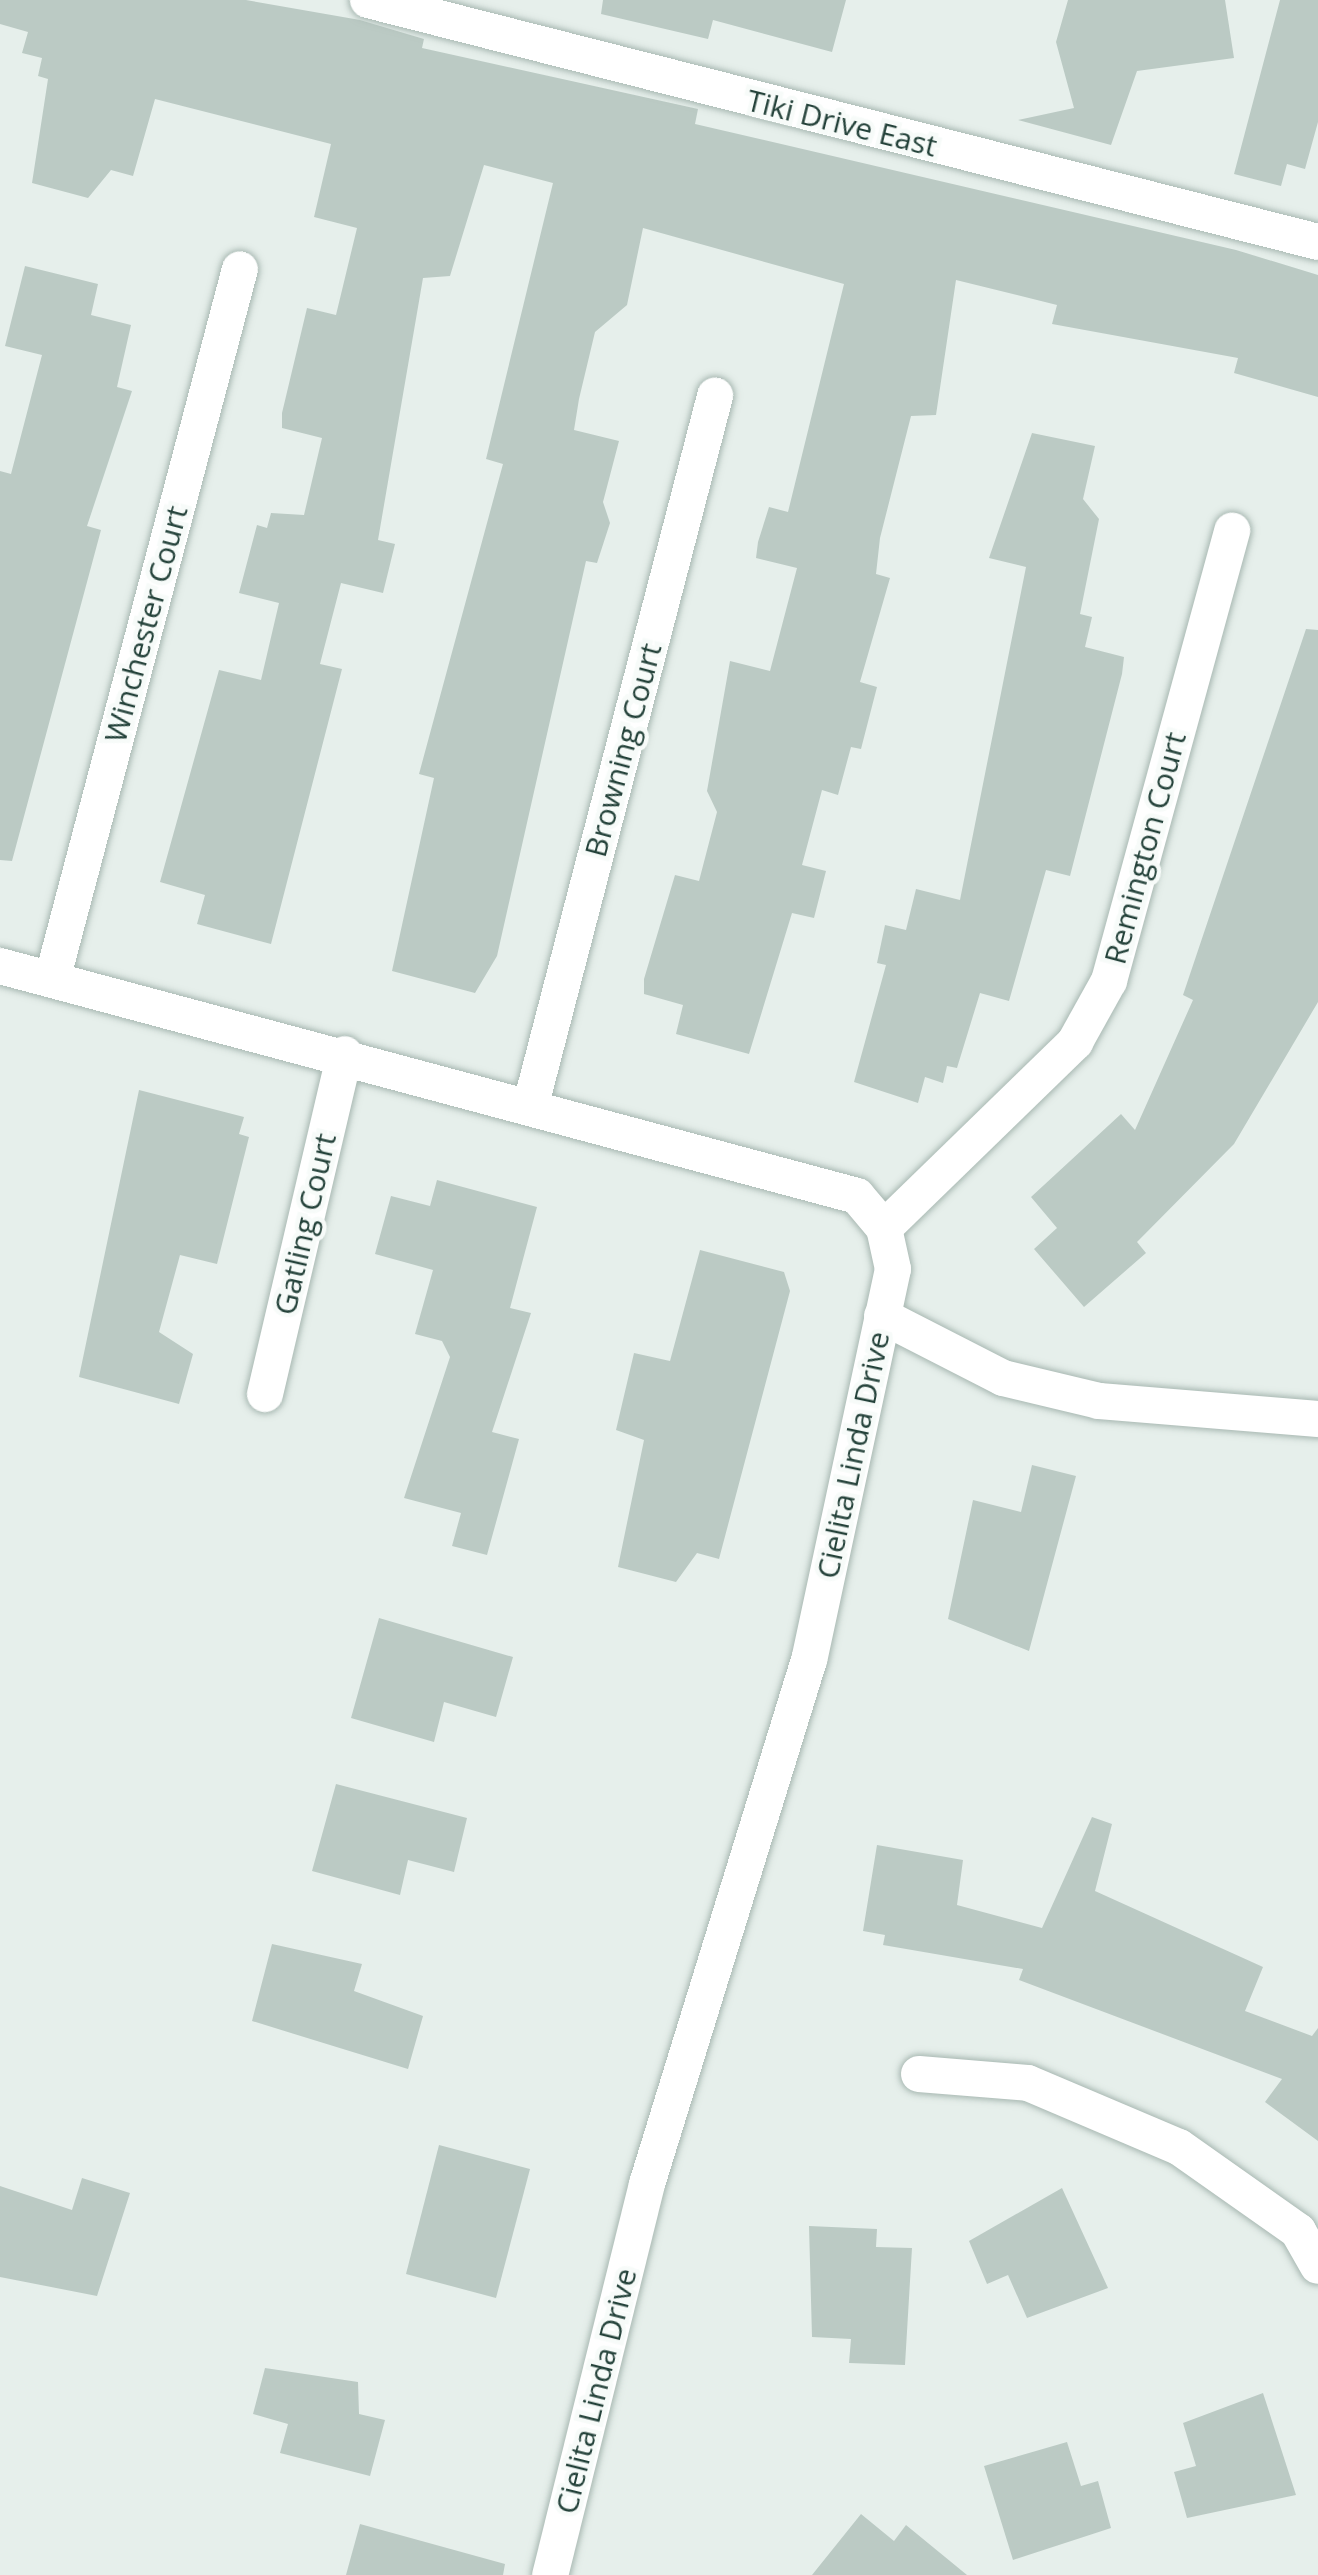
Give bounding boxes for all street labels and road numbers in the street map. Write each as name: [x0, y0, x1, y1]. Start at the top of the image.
street label: Tiki Drive East: [743, 82, 941, 164]
street label: Winchester Court: [97, 502, 195, 746]
street label: Browning Court: [577, 639, 669, 861]
street label: Remington Court: [1097, 728, 1193, 968]
street label: Gatling Court: [267, 1130, 343, 1318]
street label: Cielita Linda Drive: [809, 1328, 897, 1582]
street label: Cielita Linda Drive: [548, 2265, 644, 2517]

